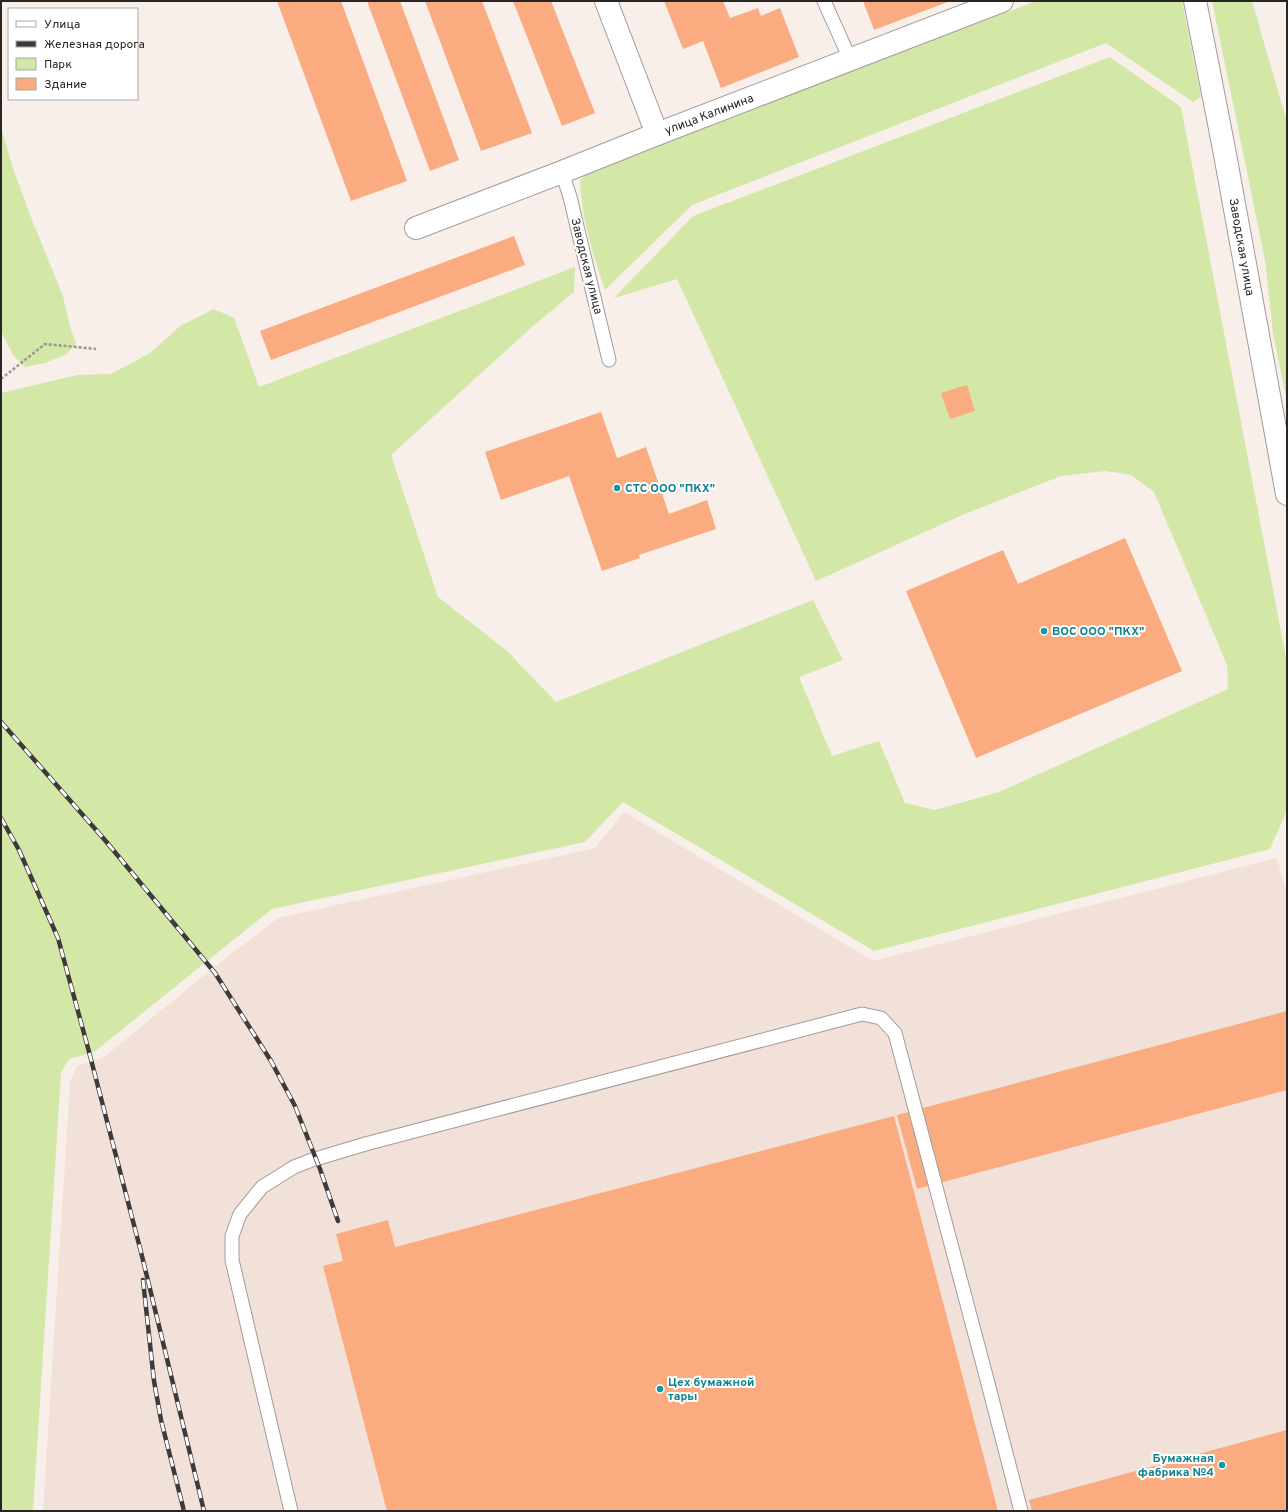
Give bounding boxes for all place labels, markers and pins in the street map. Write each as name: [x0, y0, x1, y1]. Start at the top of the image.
place label: СТС ООО "ПКХ": [625, 481, 715, 497]
marker: СТС ООО "ПКХ": [612, 483, 622, 493]
place label: ВОС ООО "ПКХ": [1052, 624, 1144, 640]
marker: ВОС ООО "ПКХ": [1039, 626, 1049, 636]
place label: Цех бумажной тары: [668, 1375, 754, 1405]
marker: Цех бумажной тары: [655, 1384, 665, 1394]
place label: Бумажная фабрика №4: [1138, 1451, 1214, 1481]
marker: Бумажная фабрика №4: [1217, 1460, 1227, 1470]

